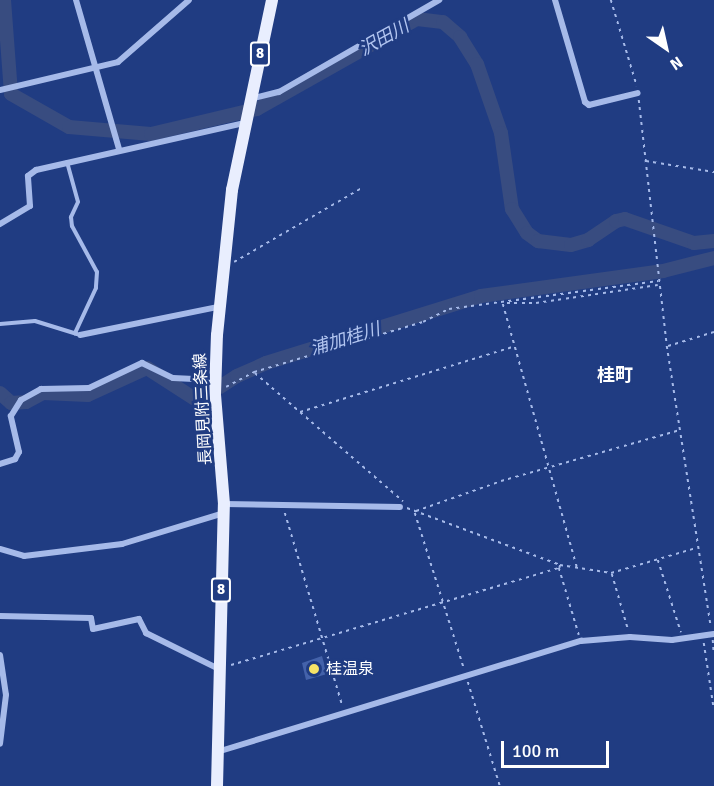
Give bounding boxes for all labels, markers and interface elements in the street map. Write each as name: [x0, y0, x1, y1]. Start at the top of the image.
water label: 沢田川: [355, 15, 413, 61]
north arrow: [636, 18, 696, 78]
road number: 8: [250, 42, 270, 66]
text: N: [666, 52, 686, 74]
water label: 浦加桂川: [307, 318, 383, 360]
street label: 長岡見附三条線: [190, 353, 216, 465]
district label: 桂町: [597, 364, 633, 386]
road number: 8: [210, 578, 232, 602]
place label: 桂温泉: [326, 659, 374, 679]
marker: 桂温泉: [307, 662, 321, 676]
scale bar: [504, 729, 612, 767]
text: 100 m: [512, 740, 559, 762]

